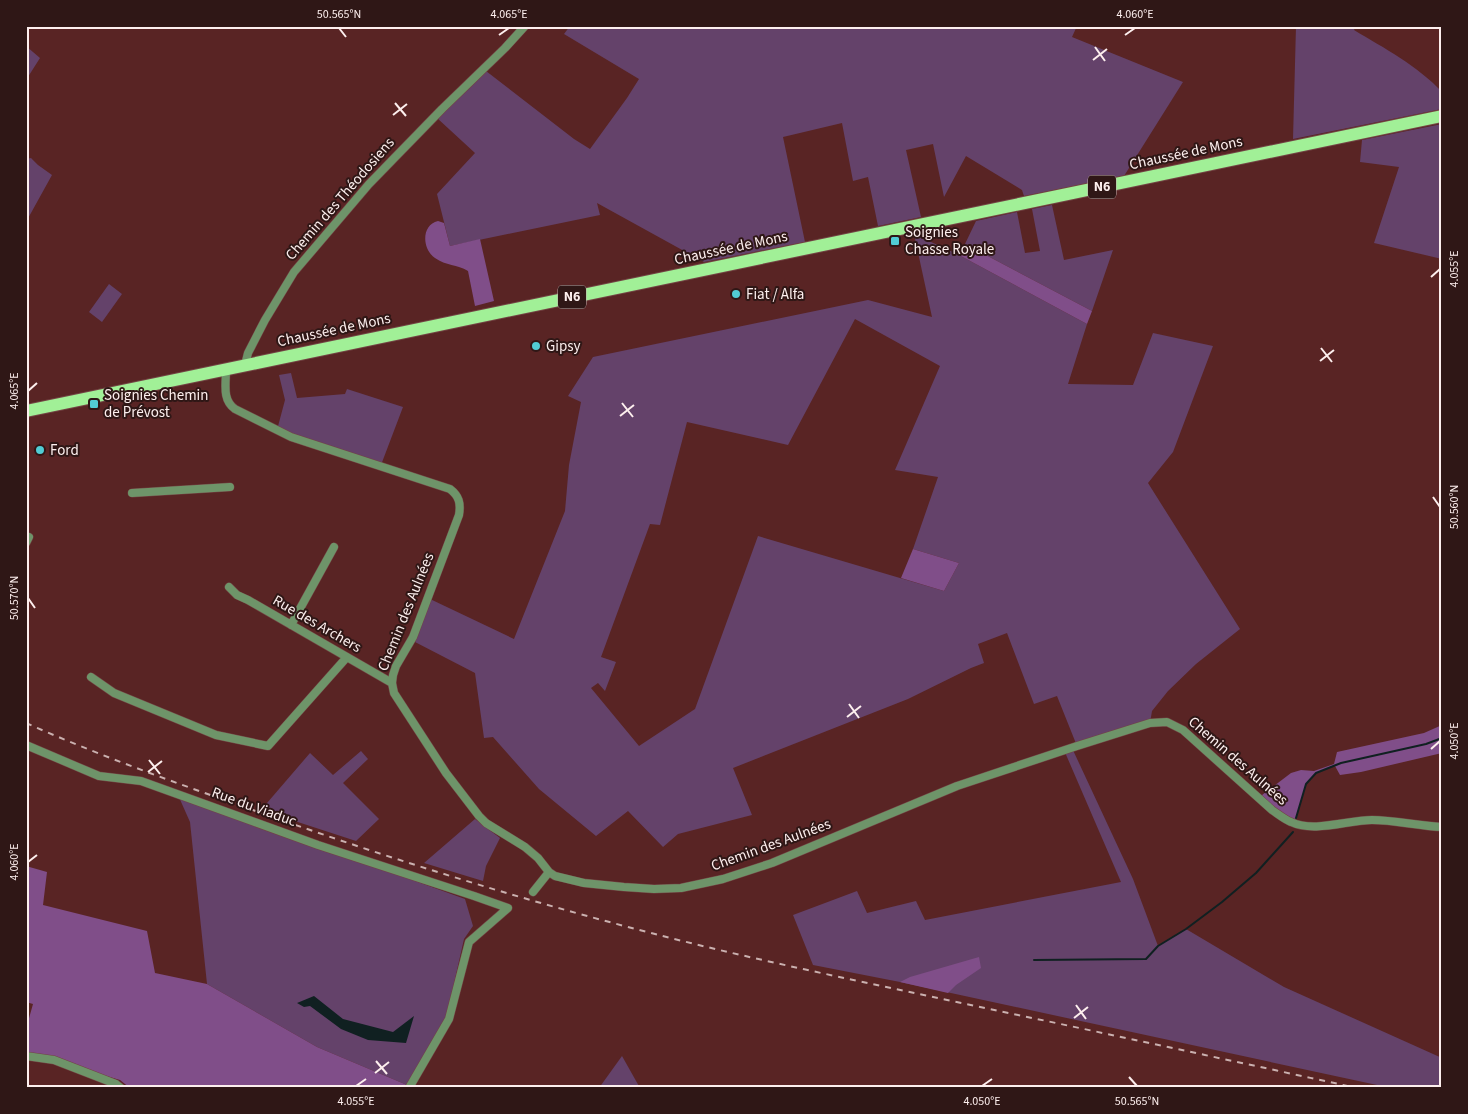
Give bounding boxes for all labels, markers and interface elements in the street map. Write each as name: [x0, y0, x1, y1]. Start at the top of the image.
text: 50.565°N: [317, 6, 361, 23]
text: 4.065°E: [490, 6, 528, 23]
text: 4.060°E: [1116, 6, 1154, 23]
street label: Chaussée de Mons: [1127, 131, 1245, 175]
street label: Chemin des Théodosiens: [281, 133, 399, 265]
road number: N6: [1088, 176, 1116, 198]
place label: Soignies Chasse Royale: [905, 222, 994, 260]
street label: Chaussée de Mons: [672, 226, 790, 270]
marker: Soignies Chasse Royale: [889, 235, 901, 247]
text: 4.055°E: [1446, 250, 1463, 288]
place label: Fiat / Alfa: [746, 284, 804, 305]
road number: N6: [558, 286, 586, 308]
marker: Fiat / Alfa: [730, 288, 742, 300]
street label: Chaussée de Mons: [275, 308, 393, 352]
place label: Gipsy: [546, 336, 581, 357]
marker: Gipsy: [530, 340, 542, 352]
text: 4.065°E: [6, 372, 23, 410]
place label: Soignies Chemin de Prévost: [104, 385, 209, 423]
marker: Soignies Chemin de Prévost: [88, 398, 100, 410]
place label: Ford: [50, 440, 79, 461]
marker: Ford: [34, 444, 46, 456]
text: 50.560°N: [1446, 485, 1463, 529]
street label: Chemin des Aulnées: [373, 550, 439, 674]
text: 50.570°N: [6, 576, 23, 620]
street label: Rue des Archers: [269, 590, 365, 658]
street label: Chemin des Aulnées: [1184, 712, 1292, 810]
text: 4.050°E: [1446, 722, 1463, 760]
street label: Rue du Viaduc: [209, 782, 300, 832]
street label: Chemin des Aulnées: [708, 814, 834, 876]
text: 4.060°E: [6, 843, 23, 881]
text: 4.055°E: [337, 1093, 375, 1110]
text: 4.050°E: [963, 1093, 1001, 1110]
text: 50.565°N: [1115, 1093, 1159, 1110]

